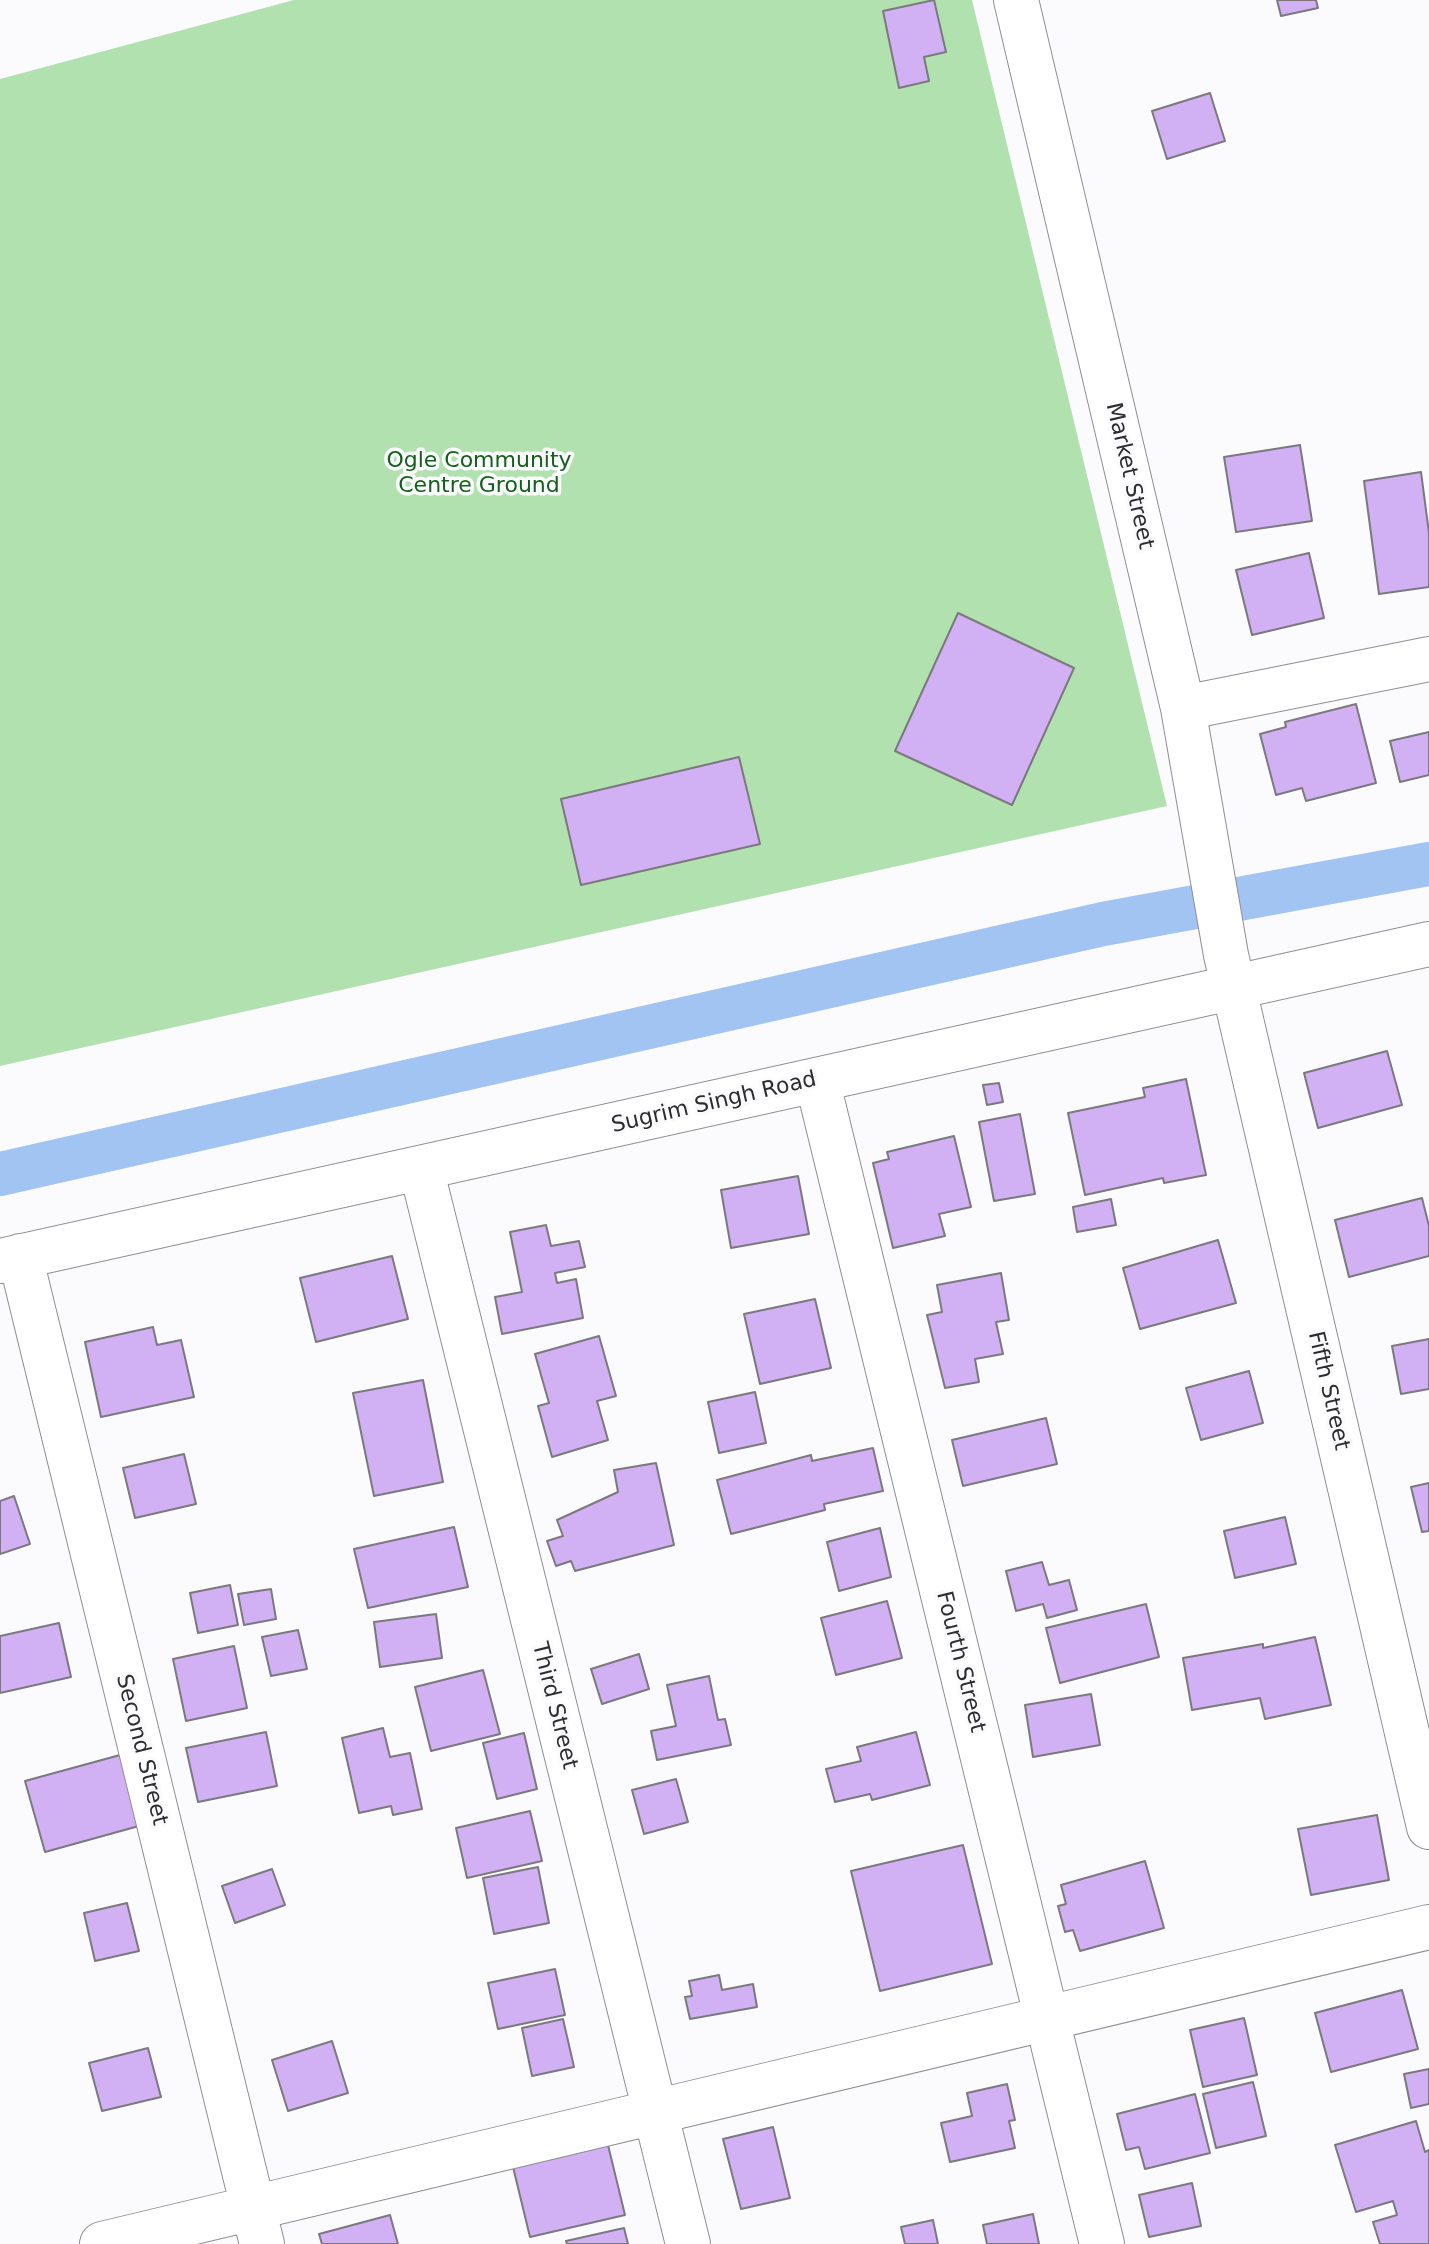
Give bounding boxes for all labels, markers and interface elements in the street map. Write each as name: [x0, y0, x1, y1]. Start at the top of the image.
street label: Market Street: [1099, 400, 1159, 552]
park label: Ogle Community Centre Ground: [386, 448, 572, 500]
street label: Sugrim Singh Road: [609, 1067, 819, 1139]
street label: Fifth Street: [1302, 1329, 1354, 1453]
street label: Fourth Street: [930, 1589, 990, 1735]
street label: Third Street: [525, 1640, 583, 1772]
street label: Second Street: [109, 1672, 173, 1828]

